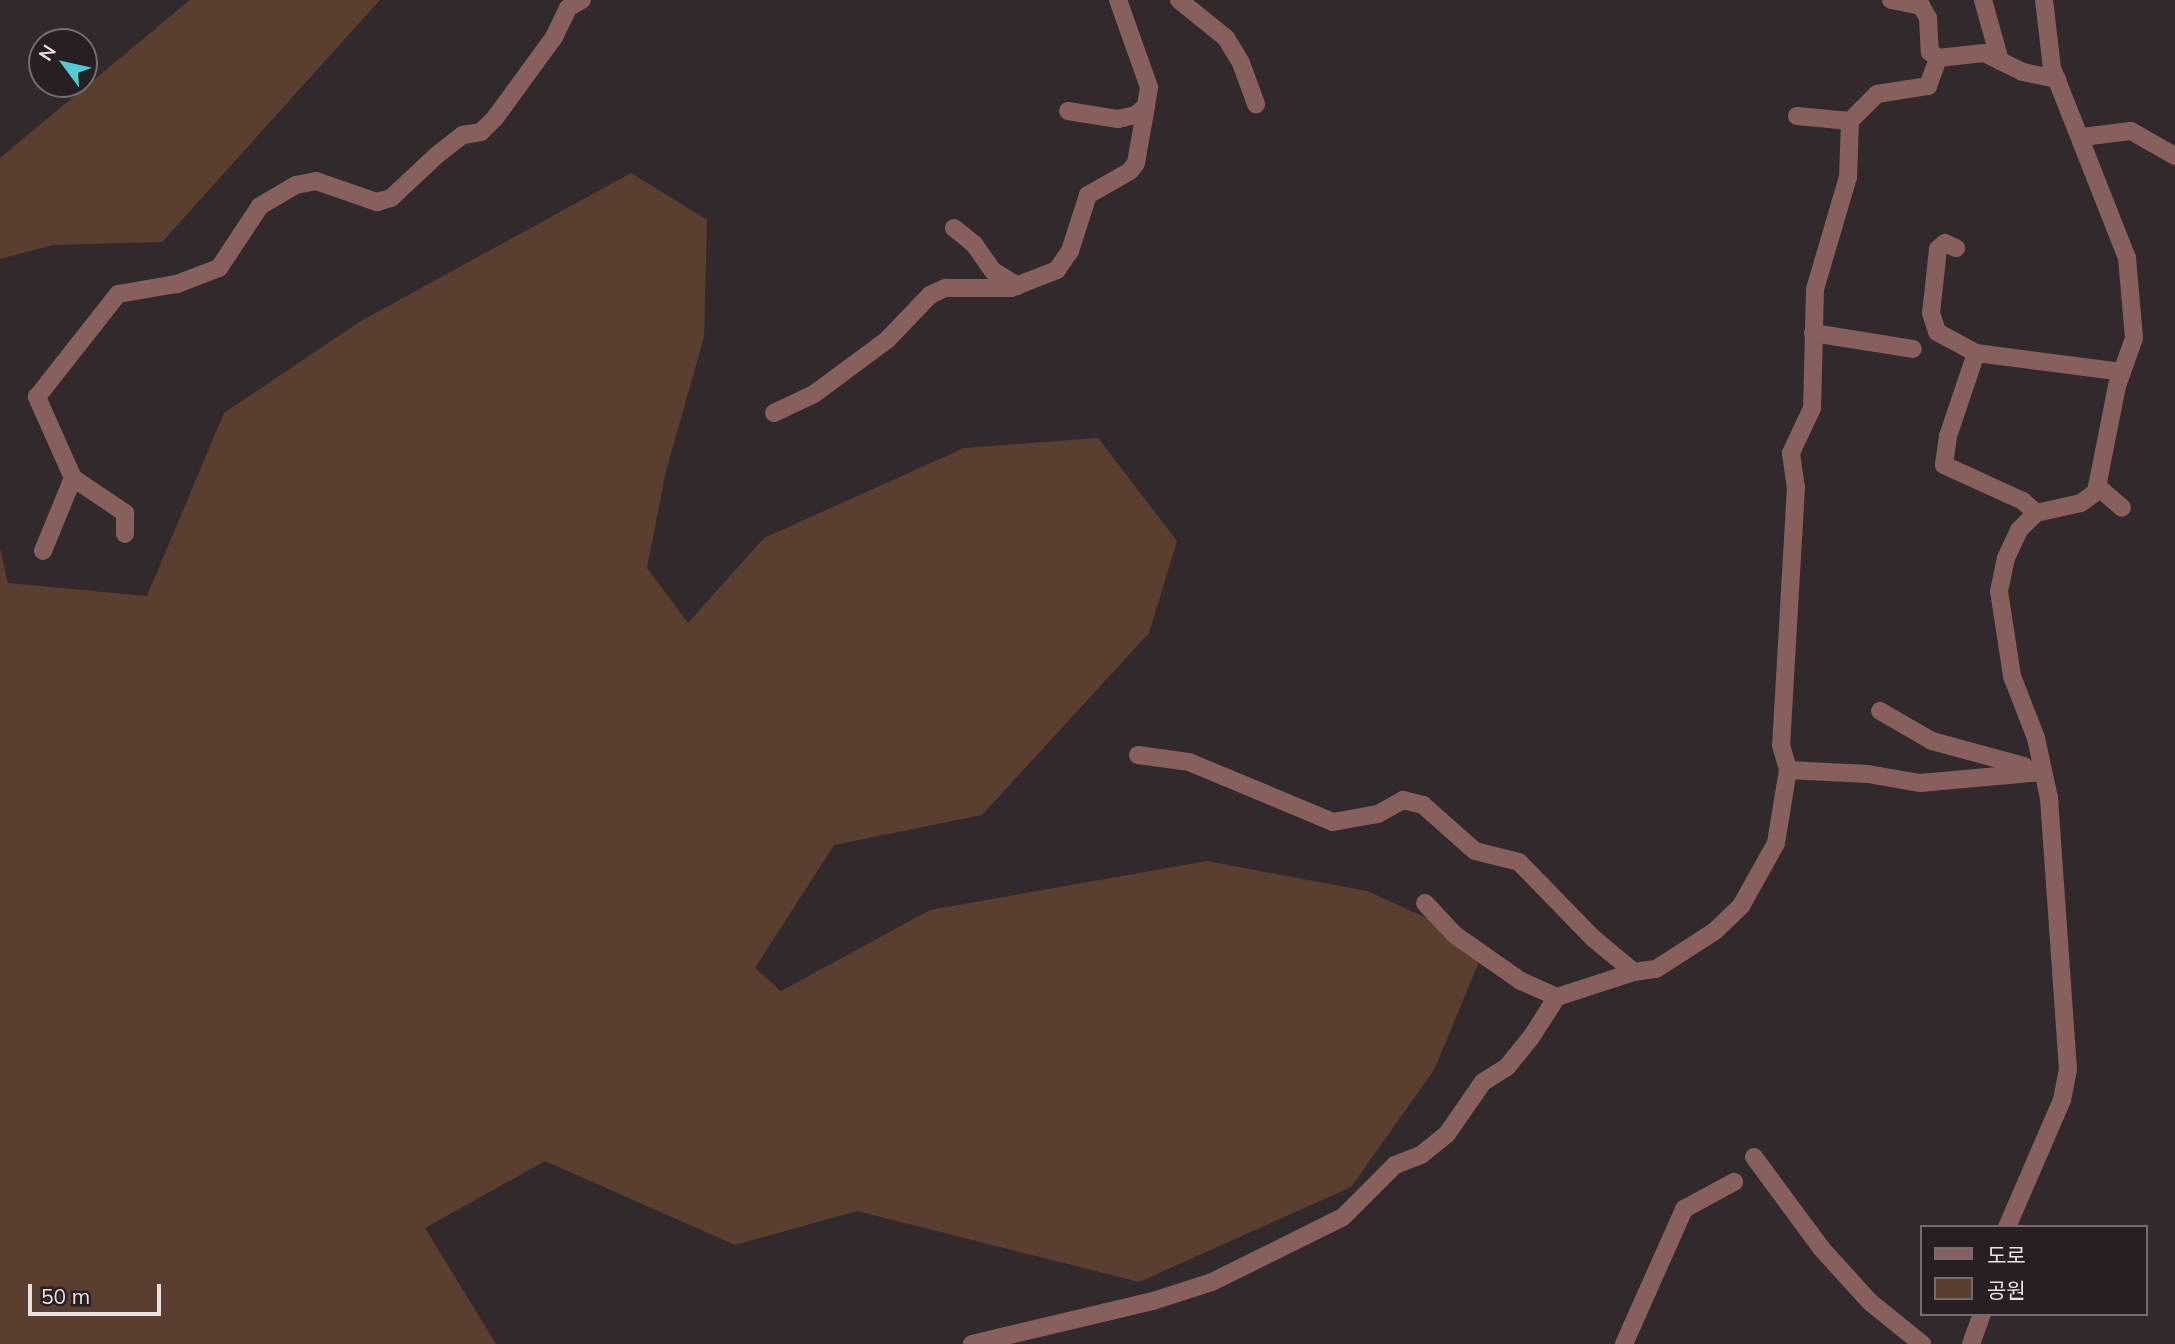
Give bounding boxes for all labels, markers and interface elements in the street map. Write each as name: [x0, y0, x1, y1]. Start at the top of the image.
north arrow: [28, 28, 98, 98]
text: N: [33, 40, 61, 65]
legend: [1920, 1225, 2147, 1316]
text: 도로: [1987, 1242, 2026, 1268]
scale bar: [32, 1270, 164, 1314]
text: 공원: [1987, 1277, 2026, 1303]
text: 50 m: [41, 1283, 90, 1309]

